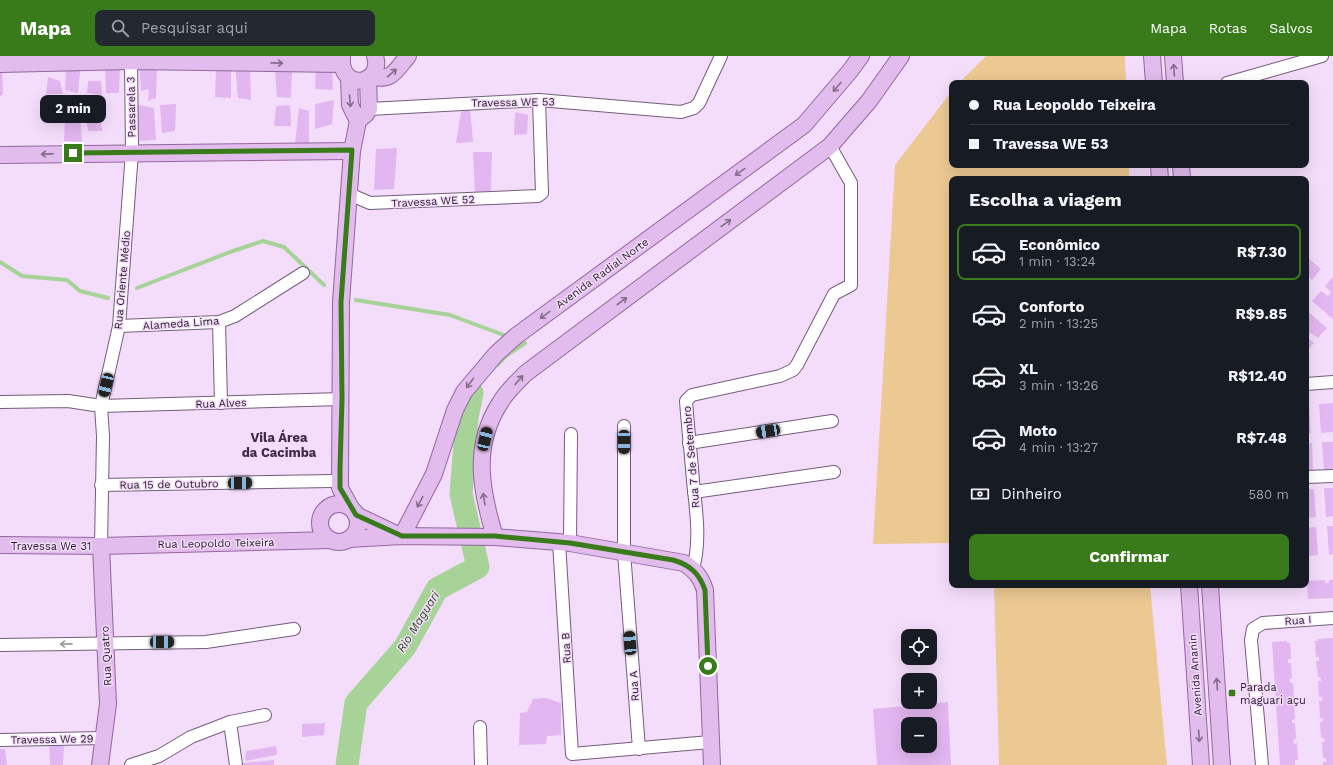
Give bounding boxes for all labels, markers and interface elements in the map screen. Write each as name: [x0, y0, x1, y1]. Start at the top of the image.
search box: [95, 10, 375, 46]
text: Mapa: [20, 17, 71, 40]
icon: search: [109, 17, 131, 39]
text: Pesquisar aqui: [141, 19, 248, 37]
text: Mapa: [1150, 20, 1187, 36]
text: Rotas: [1209, 20, 1247, 36]
text: Salvos: [1269, 20, 1313, 36]
one-way arrow: [270, 59, 283, 67]
one-way arrow: [1171, 63, 1178, 76]
one-way arrow: [387, 69, 398, 78]
street label: Passarela 3: [124, 76, 139, 138]
one-way arrow: [832, 81, 841, 92]
one-way arrow: [346, 94, 354, 107]
callout: 2 min: [40, 95, 106, 123]
street label: Travessa WE 53: [471, 95, 555, 110]
text: Rua Leopoldo Teixeira: [993, 96, 1156, 114]
text: 2 min: [55, 101, 91, 116]
text: Travessa WE 53: [993, 135, 1108, 153]
route end: [64, 144, 82, 162]
one-way arrow: [41, 150, 54, 158]
one-way arrow: [734, 168, 745, 176]
text: Escolha a viagem: [969, 189, 1122, 210]
street label: Travessa WE 52: [391, 193, 475, 210]
one-way arrow: [720, 219, 731, 227]
street label: Rua Oriente Médio: [112, 230, 133, 330]
icon: car: [971, 234, 1007, 270]
street label: Avenida Radial Norte: [553, 235, 651, 311]
text: Econômico: [1019, 236, 1100, 254]
text: R$7.30: [1237, 243, 1287, 261]
text: 1 min · 13:24: [1019, 254, 1096, 269]
one-way arrow: [616, 296, 627, 305]
icon: car: [971, 296, 1007, 332]
text: Conforto: [1019, 298, 1084, 316]
text: R$9.85: [1235, 305, 1287, 323]
one-way arrow: [539, 311, 550, 319]
street label: Alameda Lima: [142, 314, 220, 333]
text: 2 min · 13:25: [1019, 316, 1098, 331]
icon: car: [971, 358, 1007, 394]
text: XL: [1019, 360, 1038, 378]
text: R$12.40: [1228, 367, 1287, 385]
car: [97, 372, 115, 398]
one-way arrow: [515, 375, 524, 385]
one-way arrow: [466, 378, 474, 389]
text: 3 min · 13:26: [1019, 378, 1098, 393]
street label: Rua Alves: [195, 396, 247, 411]
street label: Rua 7 de Setembro: [681, 405, 702, 509]
icon: car: [971, 420, 1007, 456]
text: Moto: [1019, 422, 1057, 440]
car: [755, 423, 781, 439]
car: [476, 426, 494, 452]
district label: Vila Área da Cacimba: [242, 429, 317, 460]
text: R$7.48: [1236, 429, 1287, 447]
car: [618, 430, 630, 454]
text: 4 min · 13:27: [1019, 440, 1098, 455]
street label: Rua 15 de Outubro: [119, 477, 219, 492]
car: [228, 477, 252, 489]
icon: cash: [969, 483, 991, 505]
text: Dinheiro: [1001, 485, 1062, 503]
text: 580 m: [1249, 487, 1289, 502]
one-way arrow: [480, 493, 488, 506]
one-way arrow: [416, 496, 423, 508]
button: Confirmar: [969, 534, 1289, 580]
street label: Rua Leopoldo Teixeira: [157, 536, 275, 551]
street label: Travessa We 31: [11, 540, 91, 553]
water label: Rio Maguari: [394, 588, 443, 655]
street label: Rua I: [1284, 613, 1312, 628]
street label: Rua Quatro: [98, 626, 115, 686]
map controls: [901, 629, 937, 753]
button: locate: [901, 629, 937, 665]
car: [623, 631, 637, 655]
street label: Rua B: [559, 632, 574, 664]
street label: Avenida Ananin: [1186, 634, 1205, 716]
car: [150, 636, 174, 648]
one-way arrow: [60, 640, 73, 648]
route start: [699, 657, 717, 675]
street label: Rua A: [627, 670, 642, 702]
button: +: [901, 673, 937, 709]
one-way arrow: [1214, 678, 1221, 691]
place label: Parada maguari açu: [1240, 681, 1306, 707]
marker: Parada maguari açu: [1227, 688, 1237, 698]
button: −: [901, 717, 937, 753]
one-way arrow: [1196, 729, 1203, 742]
street label: Travessa We 29: [10, 732, 94, 747]

